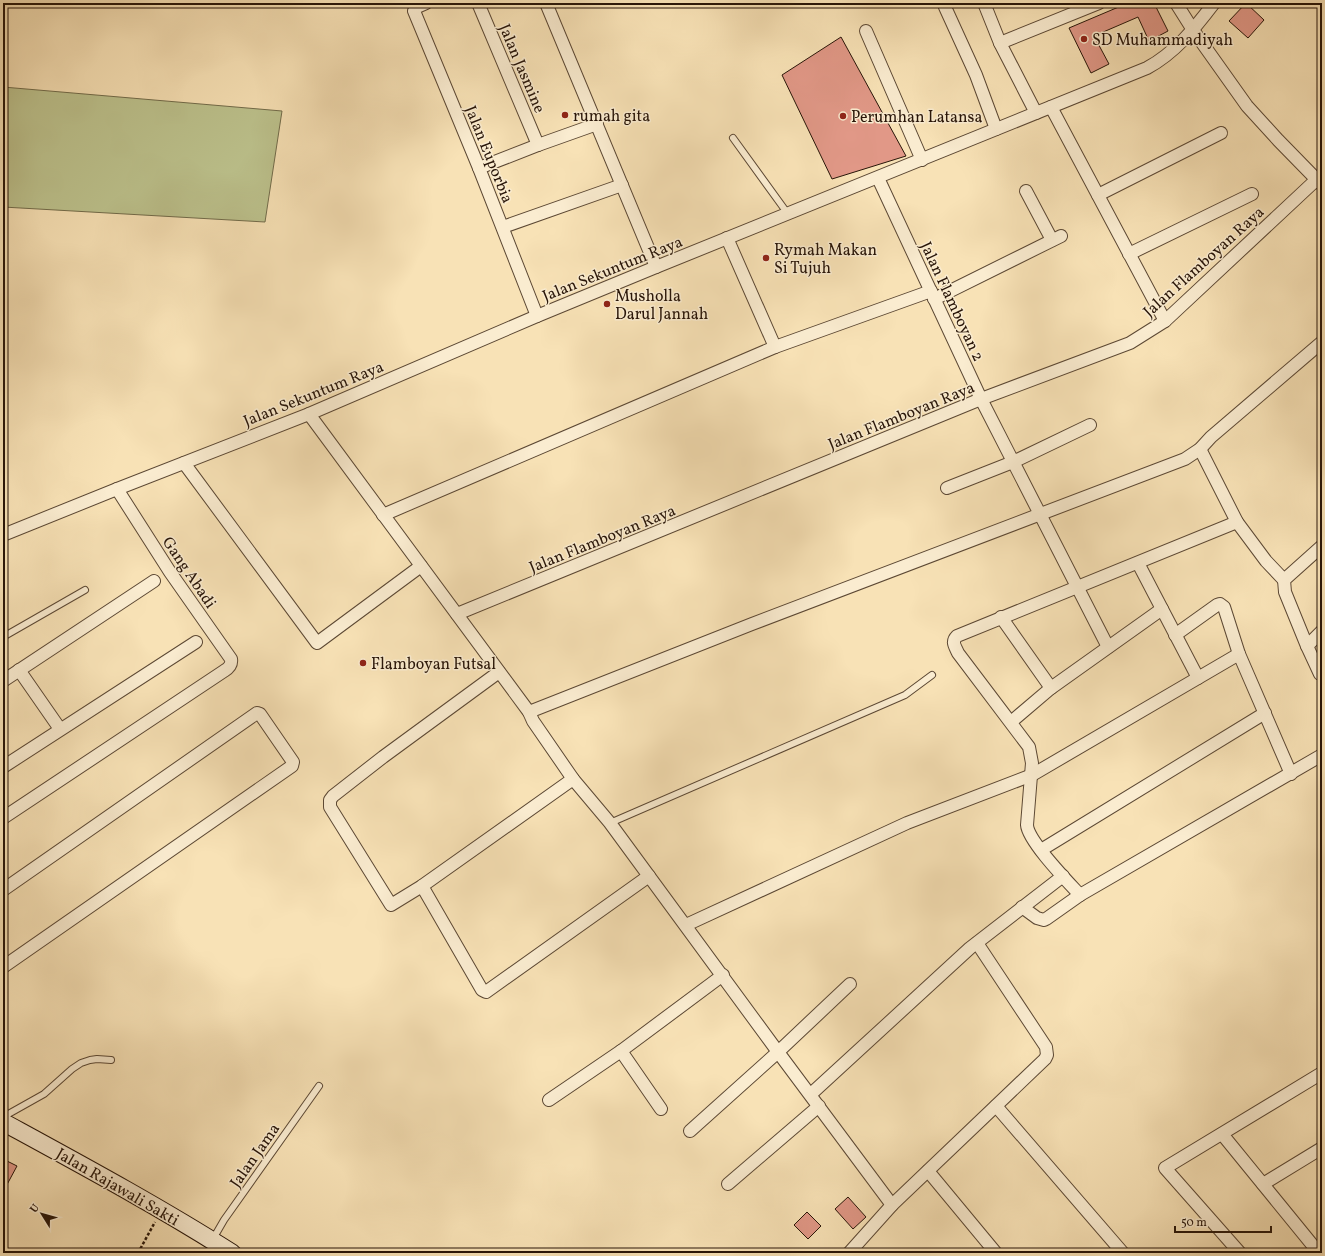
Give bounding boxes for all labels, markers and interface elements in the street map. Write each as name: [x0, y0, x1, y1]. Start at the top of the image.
street label: Jalan Jasmine: [492, 21, 550, 117]
place label: SD Muhammadiyah: [1092, 30, 1233, 52]
marker: SD Muhammadiyah: [1079, 34, 1089, 44]
street label: Jalan Euporbia: [459, 103, 518, 207]
place label: rumah gita: [573, 106, 650, 128]
place label: Perumhan Latansa: [851, 107, 982, 129]
marker: rumah gita: [560, 110, 570, 120]
marker: Perumhan Latansa: [838, 111, 848, 121]
street label: Jalan Flamboyan Raya: [1139, 202, 1270, 323]
street label: Jalan Sekuntum Raya: [539, 232, 686, 308]
street label: Jalan Flamboyan 2: [914, 238, 989, 365]
place label: Rymah Makan Si Tujuh: [774, 240, 877, 280]
marker: Rymah Makan Si Tujuh: [761, 253, 771, 263]
place label: Musholla Darul Jannah: [615, 286, 708, 326]
marker: Musholla Darul Jannah: [602, 299, 612, 309]
street label: Jalan Sekuntum Raya: [240, 357, 387, 433]
street label: Jalan Flamboyan Raya: [825, 377, 978, 456]
street label: Jalan Flamboyan Raya: [526, 500, 679, 579]
street label: Gang Abadi: [156, 533, 221, 614]
place label: Flamboyan Futsal: [371, 654, 496, 676]
marker: Flamboyan Futsal: [358, 658, 368, 668]
street label: Jalan Jama: [225, 1119, 286, 1193]
street label: Jalan Rajawali Sakti: [51, 1144, 183, 1232]
north arrow: [22, 1194, 62, 1234]
text: U: [27, 1201, 44, 1216]
scale bar: [1175, 1208, 1271, 1234]
text: 50 m: [1181, 1215, 1207, 1231]

